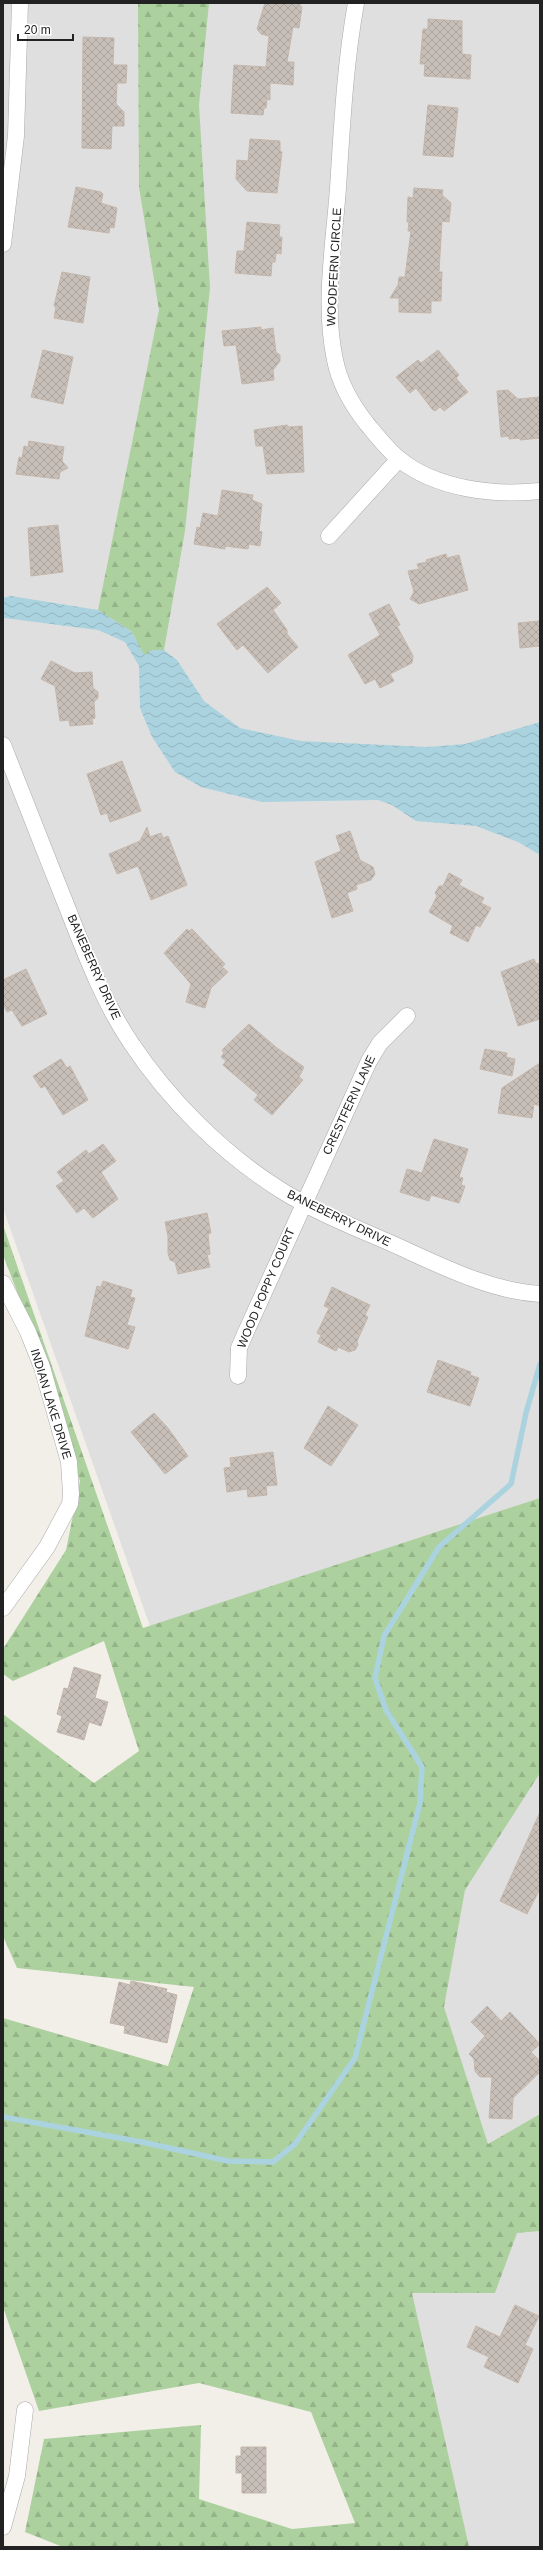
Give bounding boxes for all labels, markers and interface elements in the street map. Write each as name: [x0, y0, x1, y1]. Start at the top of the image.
scale bar: [18, 16, 73, 42]
text: 20 m: [24, 23, 51, 37]
street label: WOODFERN CIRCLE: [324, 207, 344, 327]
street label: BANEBERRY DRIVE: [65, 912, 123, 1022]
street label: CRESTFERN LANE: [320, 1053, 378, 1157]
street label: BANEBERRY DRIVE: [285, 1187, 393, 1249]
street label: WOOD POPPY COURT: [234, 1225, 298, 1350]
street label: INDIAN LAKE DRIVE: [28, 1347, 74, 1461]

